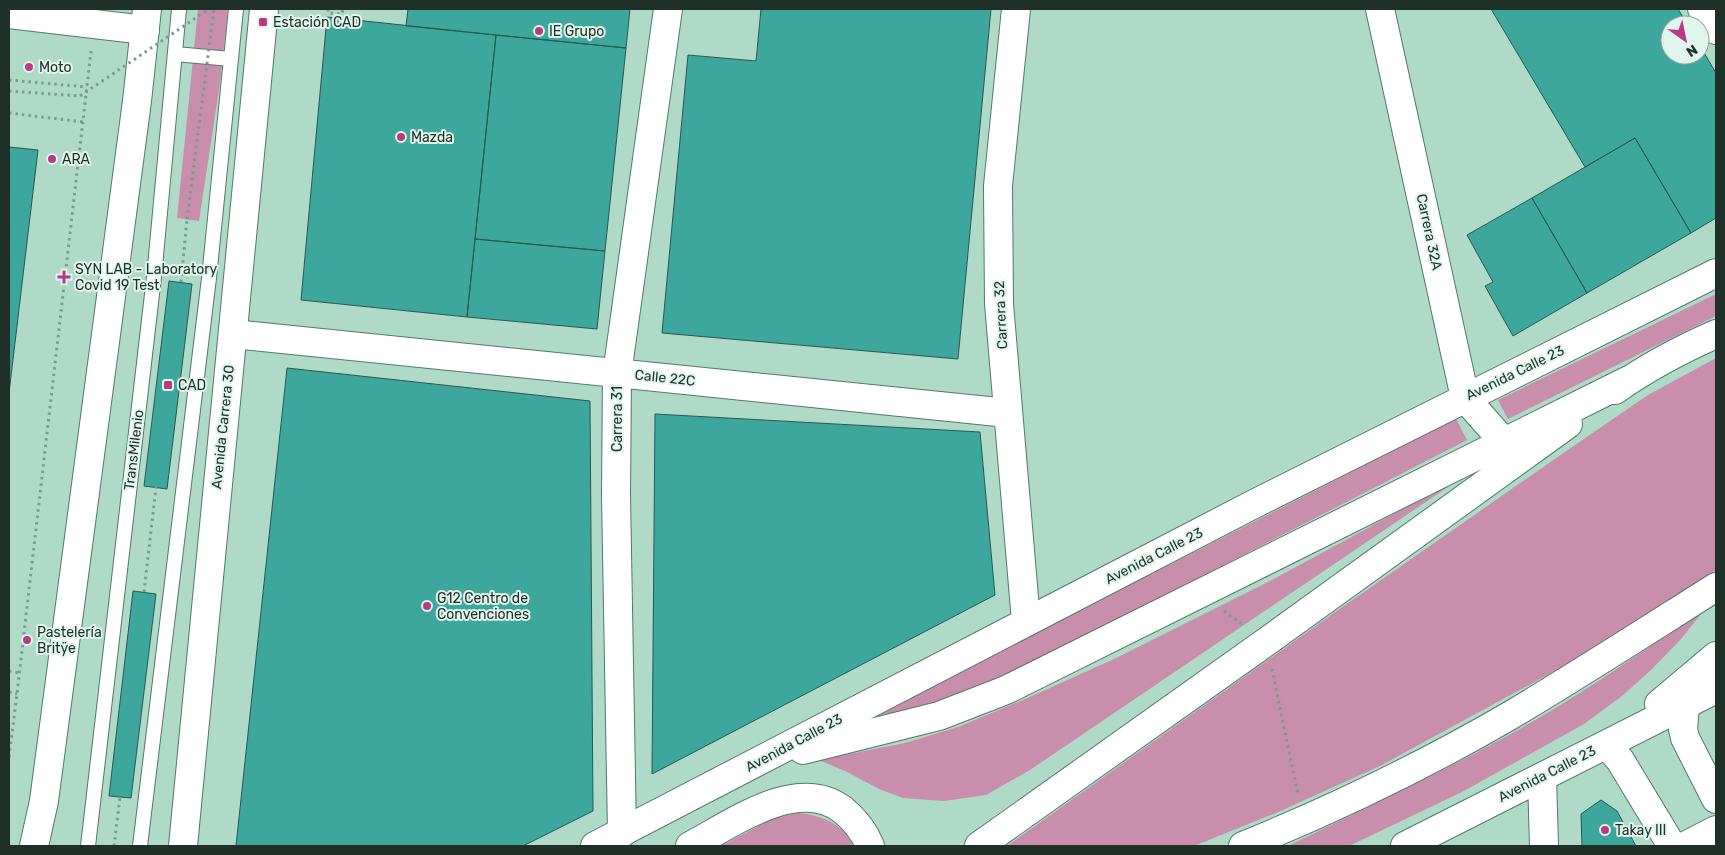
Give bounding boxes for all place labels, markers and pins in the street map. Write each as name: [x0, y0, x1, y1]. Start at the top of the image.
place label: Estación CAD: [273, 14, 361, 31]
marker: Estación CAD: [257, 16, 269, 28]
place label: IE Grupo: [549, 23, 604, 40]
marker: IE Grupo: [533, 25, 545, 37]
place label: Moto: [39, 59, 72, 76]
marker: Moto: [23, 61, 35, 73]
place label: Mazda: [411, 129, 453, 146]
marker: Mazda: [395, 131, 407, 143]
place label: ARA: [62, 151, 91, 168]
marker: ARA: [46, 153, 58, 165]
place label: SYN LAB - Laboratory Covid 19 Test: [75, 261, 217, 294]
marker: SYN LAB - Laboratory Covid 19 Test: [57, 270, 71, 284]
place label: CAD: [178, 377, 206, 394]
marker: CAD: [162, 379, 174, 391]
place label: G12 Centro de Convenciones: [437, 590, 529, 623]
marker: G12 Centro de Convenciones: [421, 600, 433, 612]
place label: Pastelería Britÿe: [37, 624, 102, 657]
marker: Pastelería Britÿe: [21, 634, 33, 646]
place label: Takay III: [1615, 822, 1666, 839]
marker: Takay III: [1599, 824, 1611, 836]

